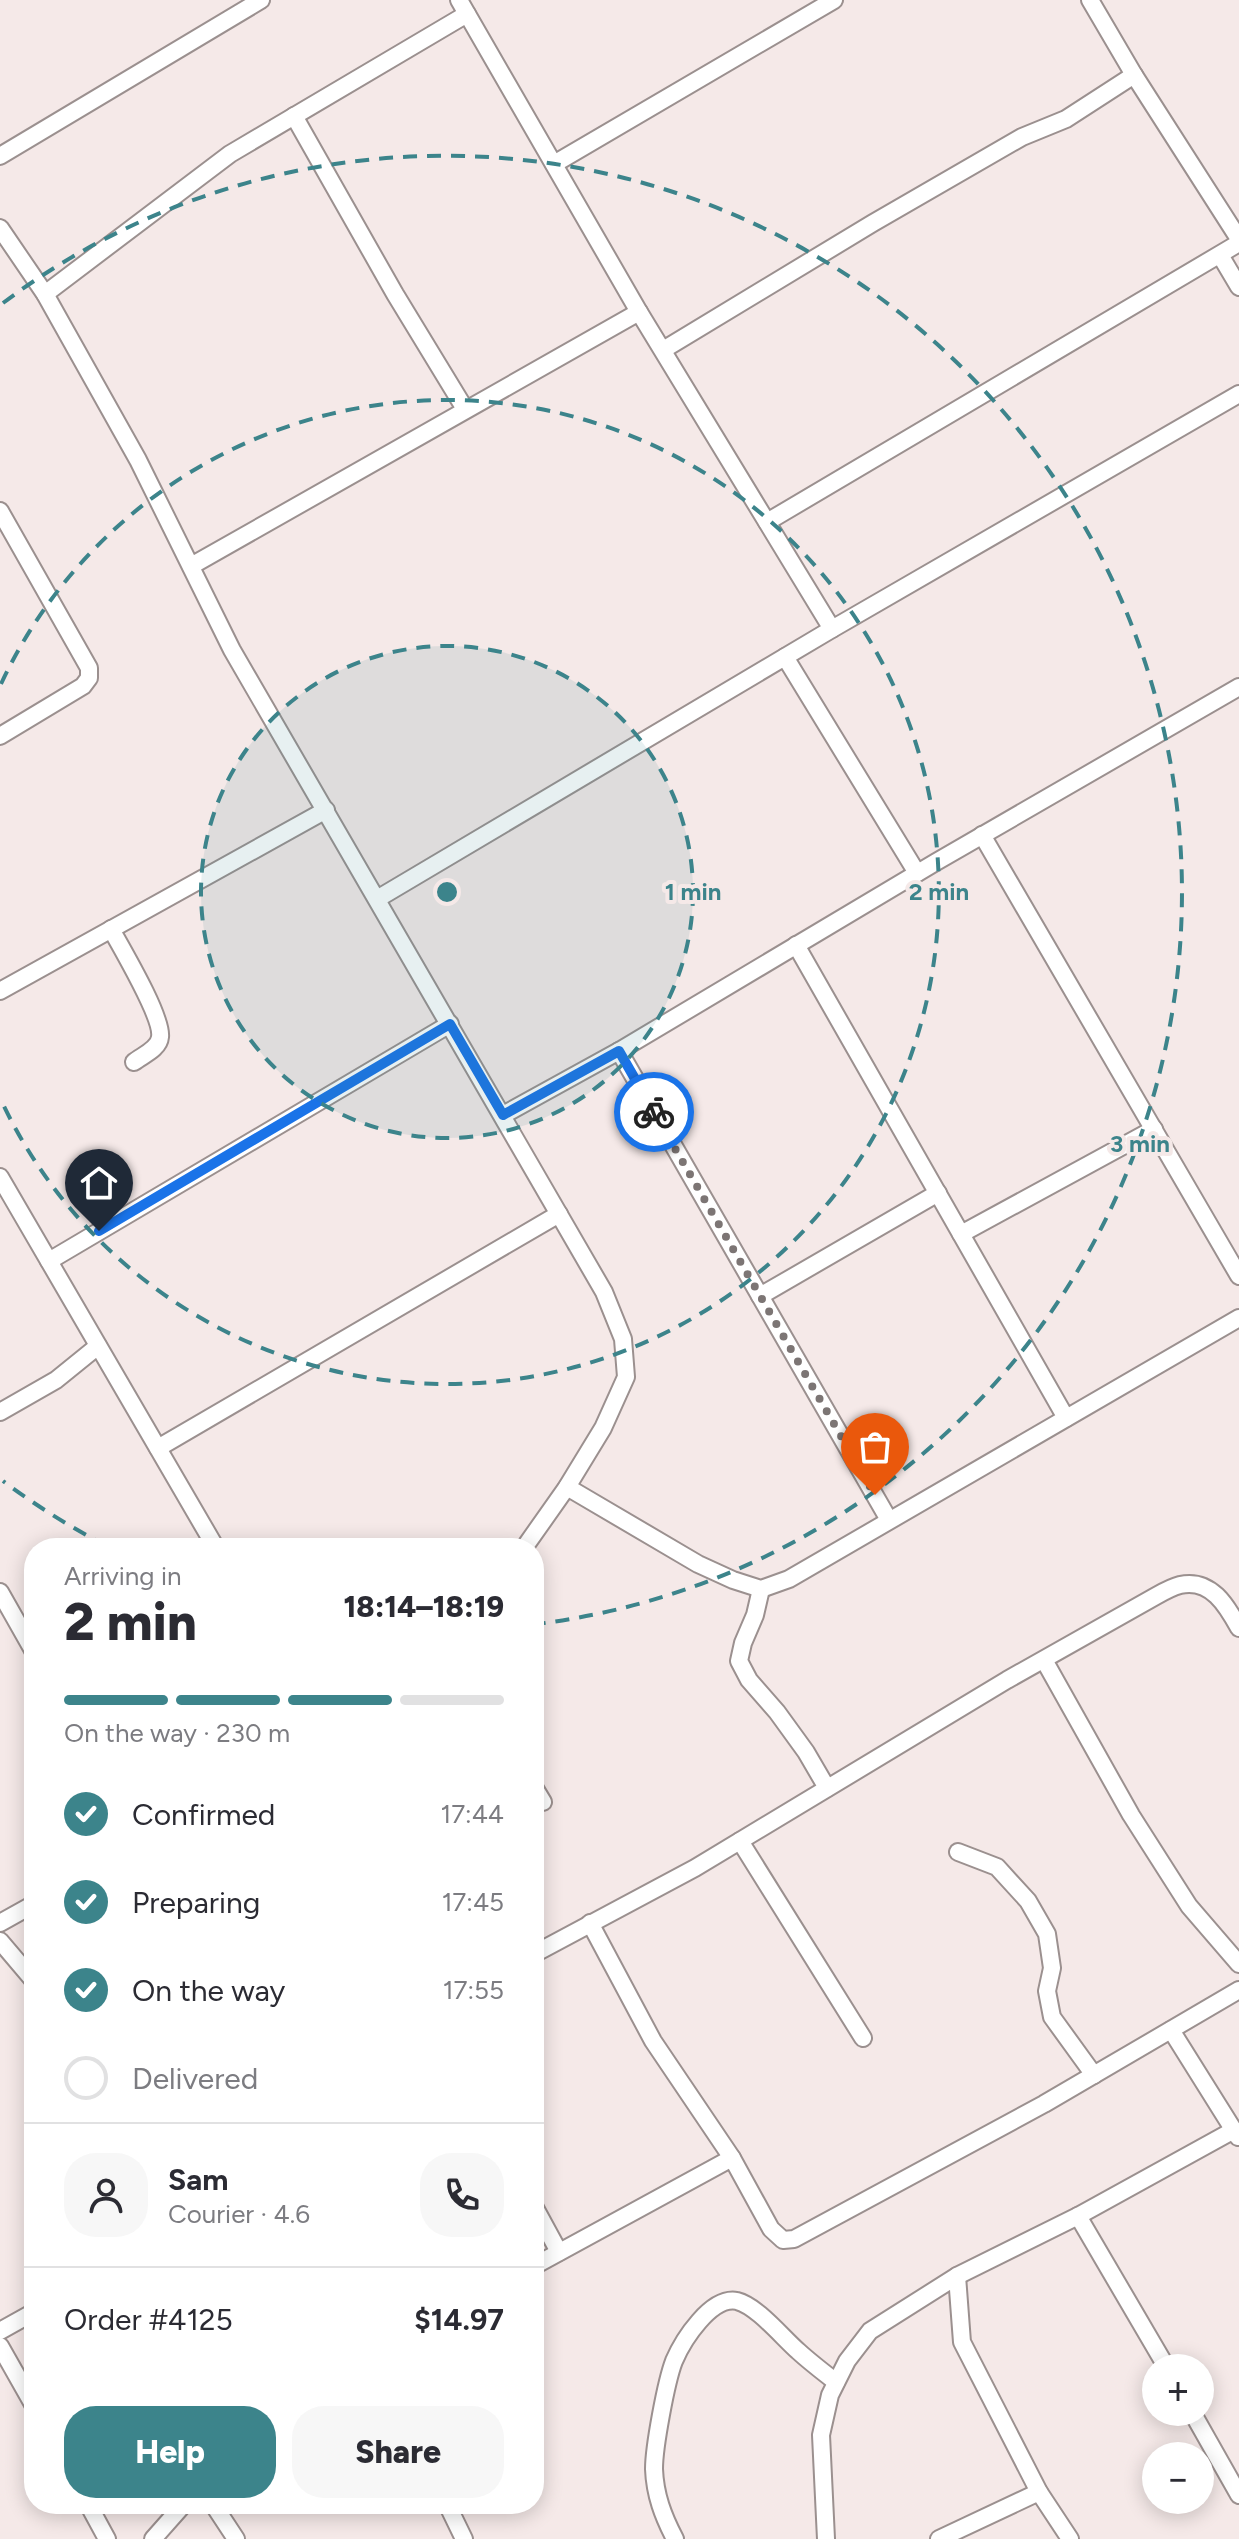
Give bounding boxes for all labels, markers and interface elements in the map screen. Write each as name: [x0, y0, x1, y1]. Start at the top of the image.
text: 1 min: [665, 877, 721, 906]
text: 2 min: [909, 877, 969, 906]
centre of rings: [433, 878, 461, 906]
courier: [614, 1072, 694, 1152]
icon: bike: [632, 1090, 676, 1134]
text: 3 min: [1110, 1129, 1170, 1158]
pin: [65, 1149, 133, 1231]
icon: home: [77, 1161, 121, 1205]
pin: [841, 1413, 909, 1495]
icon: bag: [853, 1425, 897, 1469]
text: Arriving in: [64, 1560, 182, 1592]
text: 18:14–18:19: [344, 1588, 504, 1625]
text: 2 min: [64, 1591, 197, 1653]
text: On the way · 230 m: [64, 1717, 290, 1749]
icon: check: [64, 1792, 108, 1836]
text: Confirmed: [132, 1796, 275, 1833]
text: 17:44: [440, 1798, 504, 1830]
icon: check: [64, 1880, 108, 1924]
text: Preparing: [132, 1884, 260, 1921]
text: 17:45: [442, 1886, 504, 1918]
icon: check: [64, 1968, 108, 2012]
text: On the way: [132, 1972, 285, 2009]
text: 17:55: [443, 1974, 504, 2006]
text: Delivered: [132, 2060, 258, 2097]
button: person: [64, 2153, 148, 2237]
button: phone: [420, 2153, 504, 2237]
text: Sam: [168, 2161, 228, 2198]
text: Courier · 4.6: [168, 2198, 310, 2230]
text: Order #4125: [64, 2301, 233, 2338]
text: $14.97: [414, 2301, 504, 2338]
map controls: [1142, 2354, 1214, 2514]
button: +: [1142, 2354, 1214, 2426]
button: Help: [64, 2406, 276, 2498]
button: Share: [292, 2406, 504, 2498]
button: −: [1142, 2442, 1214, 2514]

